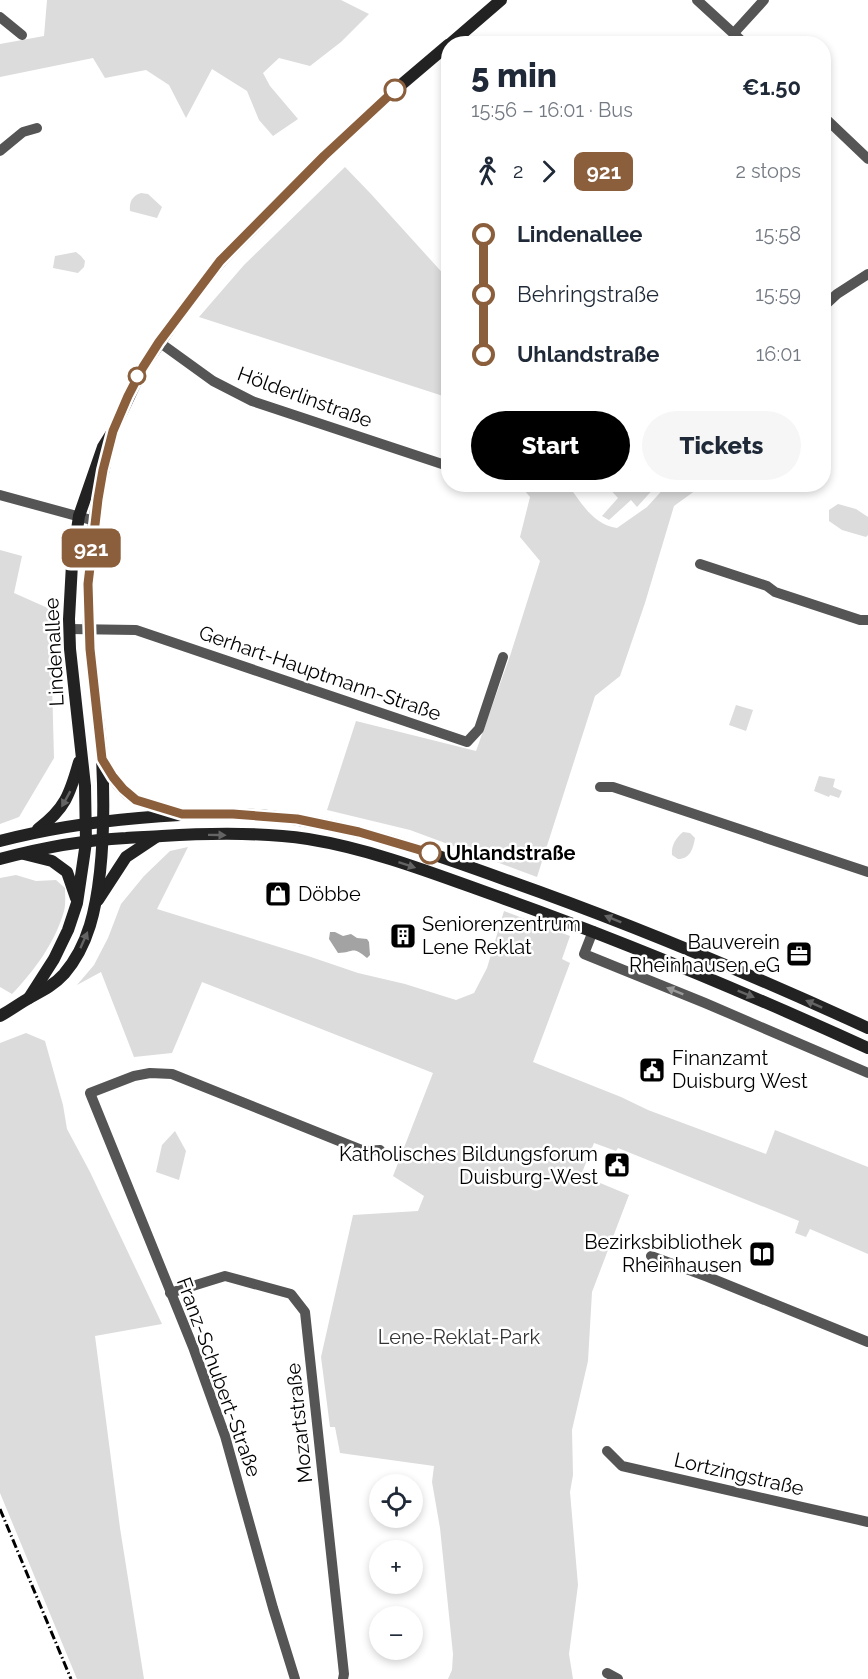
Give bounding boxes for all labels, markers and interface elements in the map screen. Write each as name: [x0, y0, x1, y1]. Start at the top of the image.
text: 5 min: [471, 56, 557, 95]
text: €1.50: [742, 74, 801, 100]
unlabelled marker: [384, 79, 406, 101]
text: 15:56 – 16:01 · Bus: [471, 98, 633, 122]
icon: walk: [471, 155, 504, 188]
icon: forward: [532, 155, 565, 188]
text: 2: [513, 159, 523, 183]
text: 921: [586, 159, 621, 184]
text: 2 stops: [735, 159, 801, 183]
text: Lindenallee: [517, 221, 642, 247]
text: 15:58: [755, 222, 801, 246]
text: Behringstraße: [517, 281, 659, 307]
text: 15:59: [755, 282, 801, 306]
text: Uhlandstraße: [517, 341, 660, 367]
text: 16:01: [756, 342, 801, 366]
street label: Hölderlinstraße: [234, 362, 376, 433]
unlabelled marker: [128, 367, 146, 385]
button: Start: [471, 411, 630, 480]
button: Tickets: [642, 411, 801, 480]
line badge: 921: [56, 528, 125, 568]
text: 921: [74, 536, 108, 561]
street label: Lindenallee: [39, 597, 69, 707]
street label: Gerhart-Hauptmann-Straße: [196, 620, 444, 726]
one-way arrow: [61, 791, 71, 808]
one-way arrow: [207, 830, 226, 839]
place label: Uhlandstraße: [446, 841, 576, 865]
marker: Uhlandstraße: [419, 842, 441, 864]
one-way arrow: [398, 861, 416, 870]
shop icon: Döbbe: [263, 879, 293, 909]
place label: Döbbe: [298, 882, 361, 906]
place label: Seniorenzentrum Lene Reklat: [422, 912, 581, 959]
one-way arrow: [604, 914, 622, 924]
building icon: Seniorenzentrum Lene Reklat: [388, 921, 418, 951]
place label: Bauverein Rheinhausen eG: [629, 930, 780, 977]
one-way arrow: [79, 931, 89, 949]
office icon: Bauverein Rheinhausen eG: [784, 939, 814, 969]
one-way arrow: [666, 986, 684, 995]
one-way arrow: [737, 990, 755, 999]
one-way arrow: [805, 999, 823, 1009]
place label: Finanzamt Duisburg West: [672, 1046, 808, 1093]
public building icon: Finanzamt Duisburg West: [637, 1055, 667, 1085]
place label: Katholisches Bildungsforum Duisburg-West: [339, 1142, 598, 1189]
public building icon: Katholisches Bildungsforum Duisburg-West: [602, 1150, 632, 1180]
place label: Bezirksbibliothek Rheinhausen: [584, 1230, 742, 1277]
library icon: Bezirksbibliothek Rheinhausen: [747, 1239, 777, 1269]
street label: Franz-Schubert-Straße: [172, 1274, 266, 1480]
park label: Lene-Reklat-Park: [378, 1325, 541, 1349]
street label: Mozartstraße: [281, 1362, 317, 1484]
street label: Lortzingstraße: [672, 1447, 806, 1501]
map controls: [369, 1474, 423, 1660]
button: locate: [369, 1474, 423, 1528]
button: +: [369, 1540, 423, 1594]
button: −: [369, 1606, 423, 1660]

